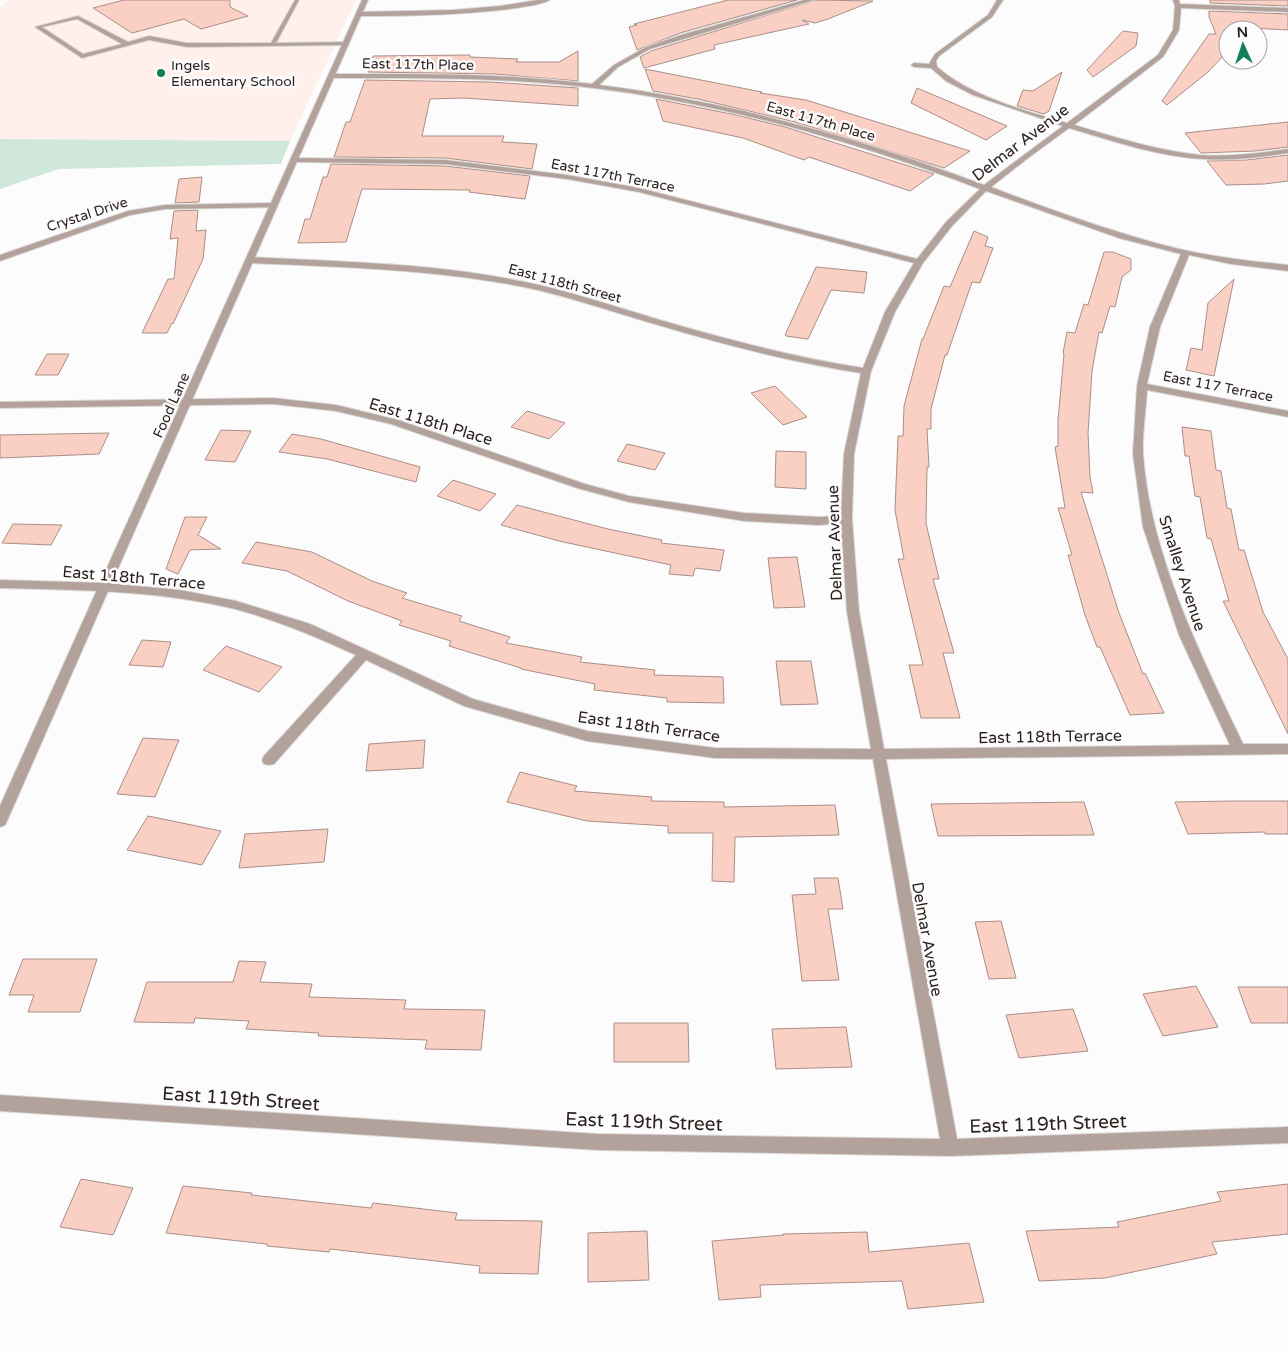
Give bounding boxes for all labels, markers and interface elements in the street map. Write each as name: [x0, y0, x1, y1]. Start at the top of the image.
north arrow: [1218, 20, 1268, 70]
text: N: [1236, 24, 1248, 41]
street label: East 117th Place: [362, 55, 474, 74]
place label: Ingels Elementary School: [171, 57, 295, 90]
marker: Ingels Elementary School: [155, 67, 167, 79]
street label: East 117th Place: [765, 98, 877, 145]
street label: Delmar Avenue: [968, 100, 1073, 186]
street label: East 117th Terrace: [550, 155, 676, 196]
street label: Crystal Drive: [45, 193, 130, 236]
street label: East 118th Street: [507, 260, 624, 307]
street label: East 117 Terrace: [1161, 367, 1274, 406]
street label: Food Lane: [149, 370, 193, 441]
street label: East 118th Place: [366, 394, 495, 450]
street label: Delmar Avenue: [823, 485, 847, 601]
street label: Smalley Avenue: [1154, 513, 1210, 634]
street label: East 118th Terrace: [61, 562, 206, 594]
street label: East 118th Terrace: [576, 707, 721, 747]
street label: East 118th Terrace: [978, 726, 1122, 748]
street label: Delmar Avenue: [907, 880, 947, 998]
street label: East 119th Street: [161, 1083, 320, 1115]
street label: East 119th Street: [565, 1108, 723, 1136]
street label: East 119th Street: [969, 1110, 1127, 1138]

